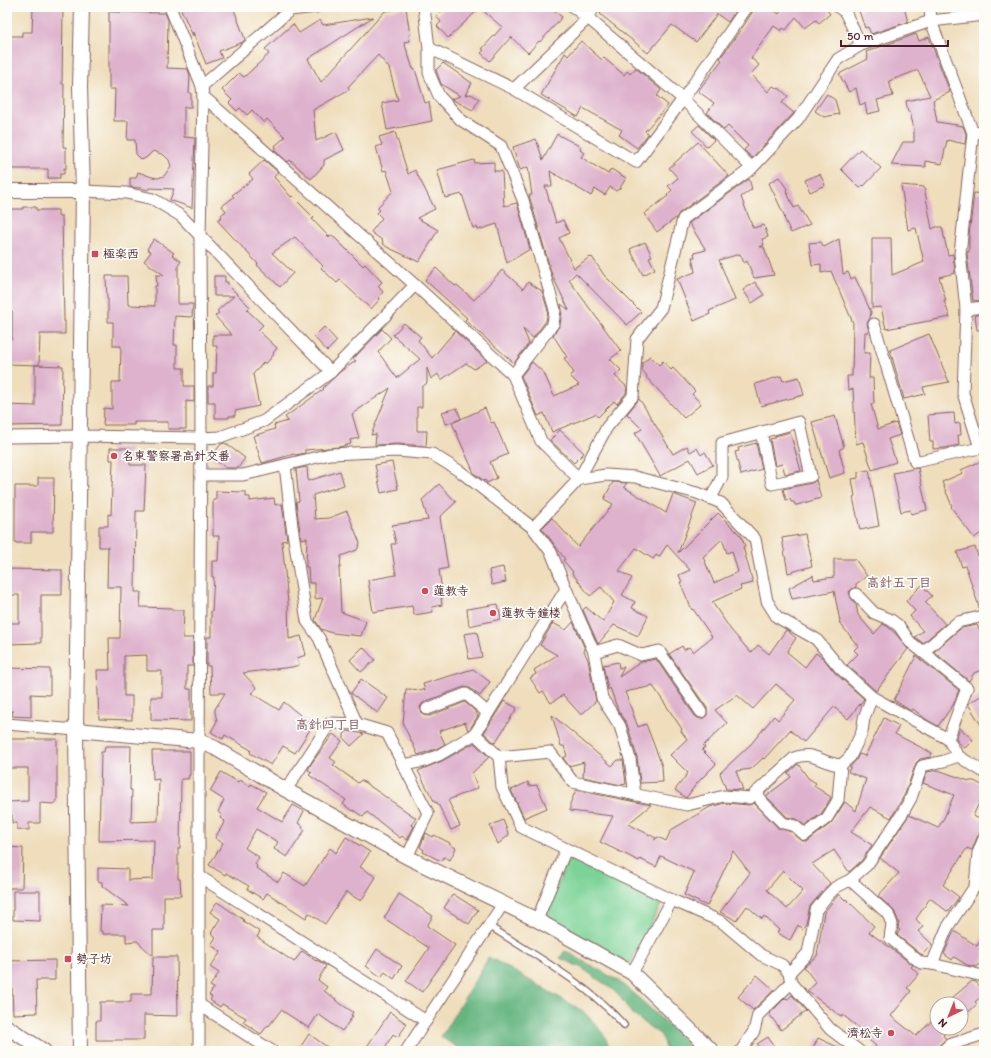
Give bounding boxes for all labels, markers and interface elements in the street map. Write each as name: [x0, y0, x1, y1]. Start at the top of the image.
scale bar: [841, 22, 948, 48]
text: 50 m: [847, 29, 873, 43]
place label: 極楽西: [103, 247, 139, 261]
marker: 極楽西: [90, 249, 100, 259]
place label: 名東警察署高針交番: [122, 449, 230, 463]
marker: 名東警察署高針交番: [109, 451, 119, 461]
district label: 高針五丁目: [866, 575, 932, 590]
place label: 蓮教寺: [433, 584, 469, 598]
marker: 蓮教寺: [420, 586, 430, 596]
place label: 蓮教寺鐘楼: [501, 606, 561, 620]
marker: 蓮教寺鐘楼: [488, 608, 498, 618]
district label: 高針四丁目: [295, 717, 361, 732]
place label: 勢子坊: [76, 952, 112, 966]
marker: 勢子坊: [63, 954, 73, 964]
north arrow: [929, 996, 969, 1036]
text: N: [935, 1016, 950, 1030]
place label: 濟松寺: [847, 1026, 883, 1040]
marker: 濟松寺: [886, 1028, 896, 1038]

